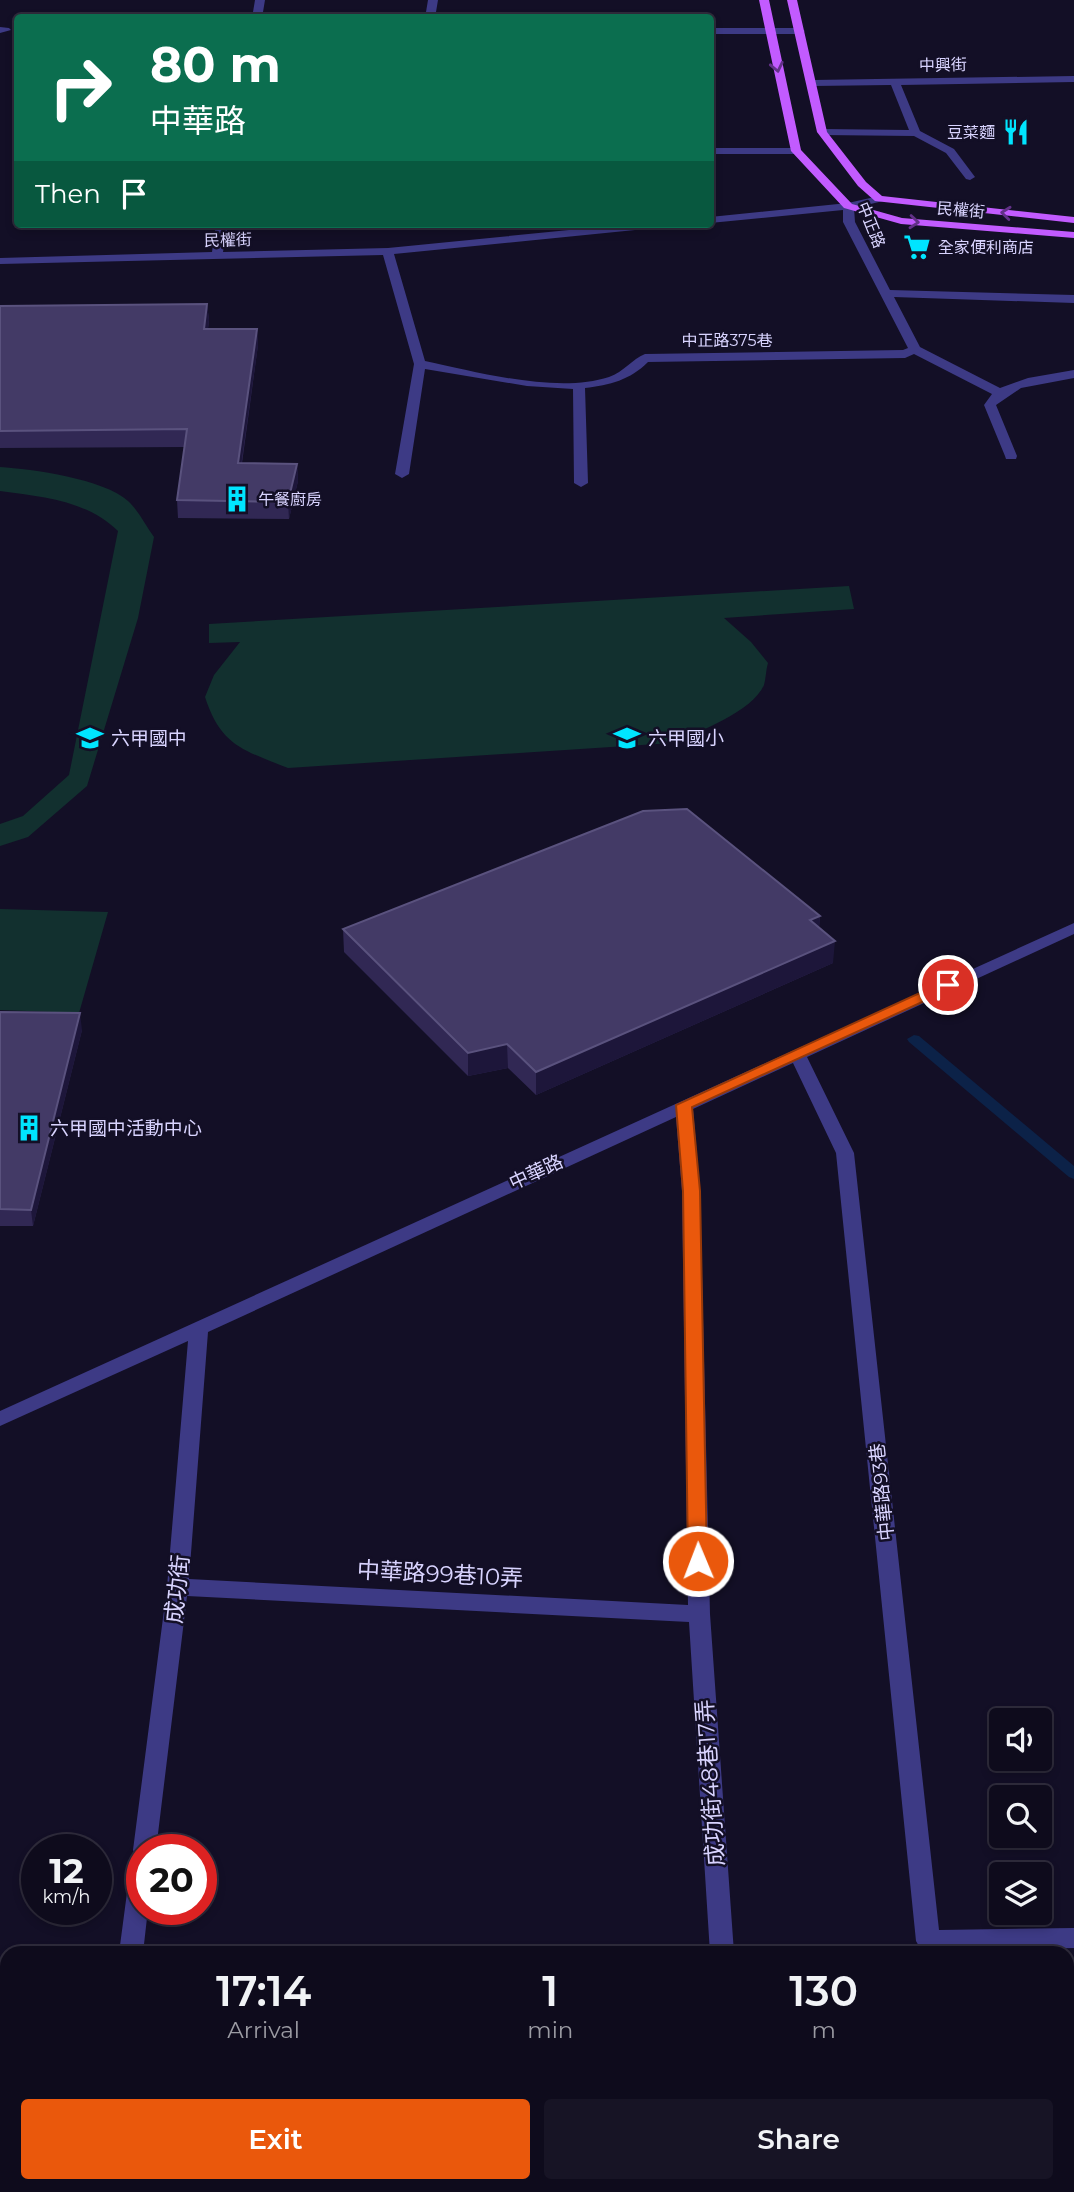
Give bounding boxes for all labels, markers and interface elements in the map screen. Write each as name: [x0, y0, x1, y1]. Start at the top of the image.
text: 80 m: [150, 35, 281, 94]
icon: right: [35, 42, 126, 133]
street label: 中興街: [919, 55, 967, 75]
one-way arrow: [769, 61, 783, 73]
text: 中華路: [150, 101, 246, 140]
restaurant icon: 豆菜麵: [1001, 117, 1031, 147]
place label: 豆菜麵: [947, 123, 995, 142]
icon: arrive: [115, 175, 153, 213]
text: Then: [35, 178, 101, 210]
street label: 民權街: [936, 198, 986, 222]
street label: 中正路: [853, 199, 889, 251]
one-way arrow: [1000, 206, 1011, 221]
one-way arrow: [909, 214, 920, 229]
street label: 民權街: [204, 230, 252, 250]
supermarket icon: 全家便利商店: [902, 232, 932, 262]
place label: 全家便利商店: [938, 238, 1034, 257]
street label: 中正路375巷: [682, 331, 773, 350]
building icon: 午餐廚房: [222, 484, 252, 514]
place label: 午餐廚房: [258, 490, 322, 509]
school or university icon: 六甲國中: [75, 723, 105, 753]
school or university icon: 六甲國小: [612, 723, 642, 753]
place label: 六甲國中: [111, 727, 187, 750]
place label: 六甲國小: [648, 727, 724, 750]
pin: [918, 955, 978, 1015]
icon: arrive: [929, 966, 967, 1004]
building icon: 六甲國中活動中心: [14, 1113, 44, 1143]
place label: 六甲國中活動中心: [50, 1117, 202, 1140]
street label: 中華路: [505, 1150, 567, 1194]
street label: 中華路93巷: [865, 1442, 899, 1542]
position arrow: [661, 1524, 735, 1598]
street label: 成功街: [159, 1553, 195, 1625]
street label: 中華路99巷10弄: [356, 1556, 524, 1592]
street label: 成功街48巷17弄: [690, 1699, 730, 1867]
map controls: [989, 1708, 1052, 1925]
button: sound: [989, 1708, 1052, 1771]
button: search: [989, 1785, 1052, 1848]
speed limit sign: 20: [126, 1834, 217, 1925]
text: 12: [49, 1849, 84, 1892]
button: layers: [989, 1862, 1052, 1925]
text: km/h: [42, 1886, 91, 1908]
text: 17:14: [216, 1965, 311, 2017]
text: 1: [542, 1965, 558, 2017]
text: 130: [789, 1965, 858, 2017]
text: Arrival: [227, 2016, 300, 2044]
text: min: [527, 2016, 573, 2044]
text: m: [811, 2016, 836, 2044]
button: Exit: [21, 2099, 530, 2179]
button: Share: [544, 2099, 1053, 2179]

